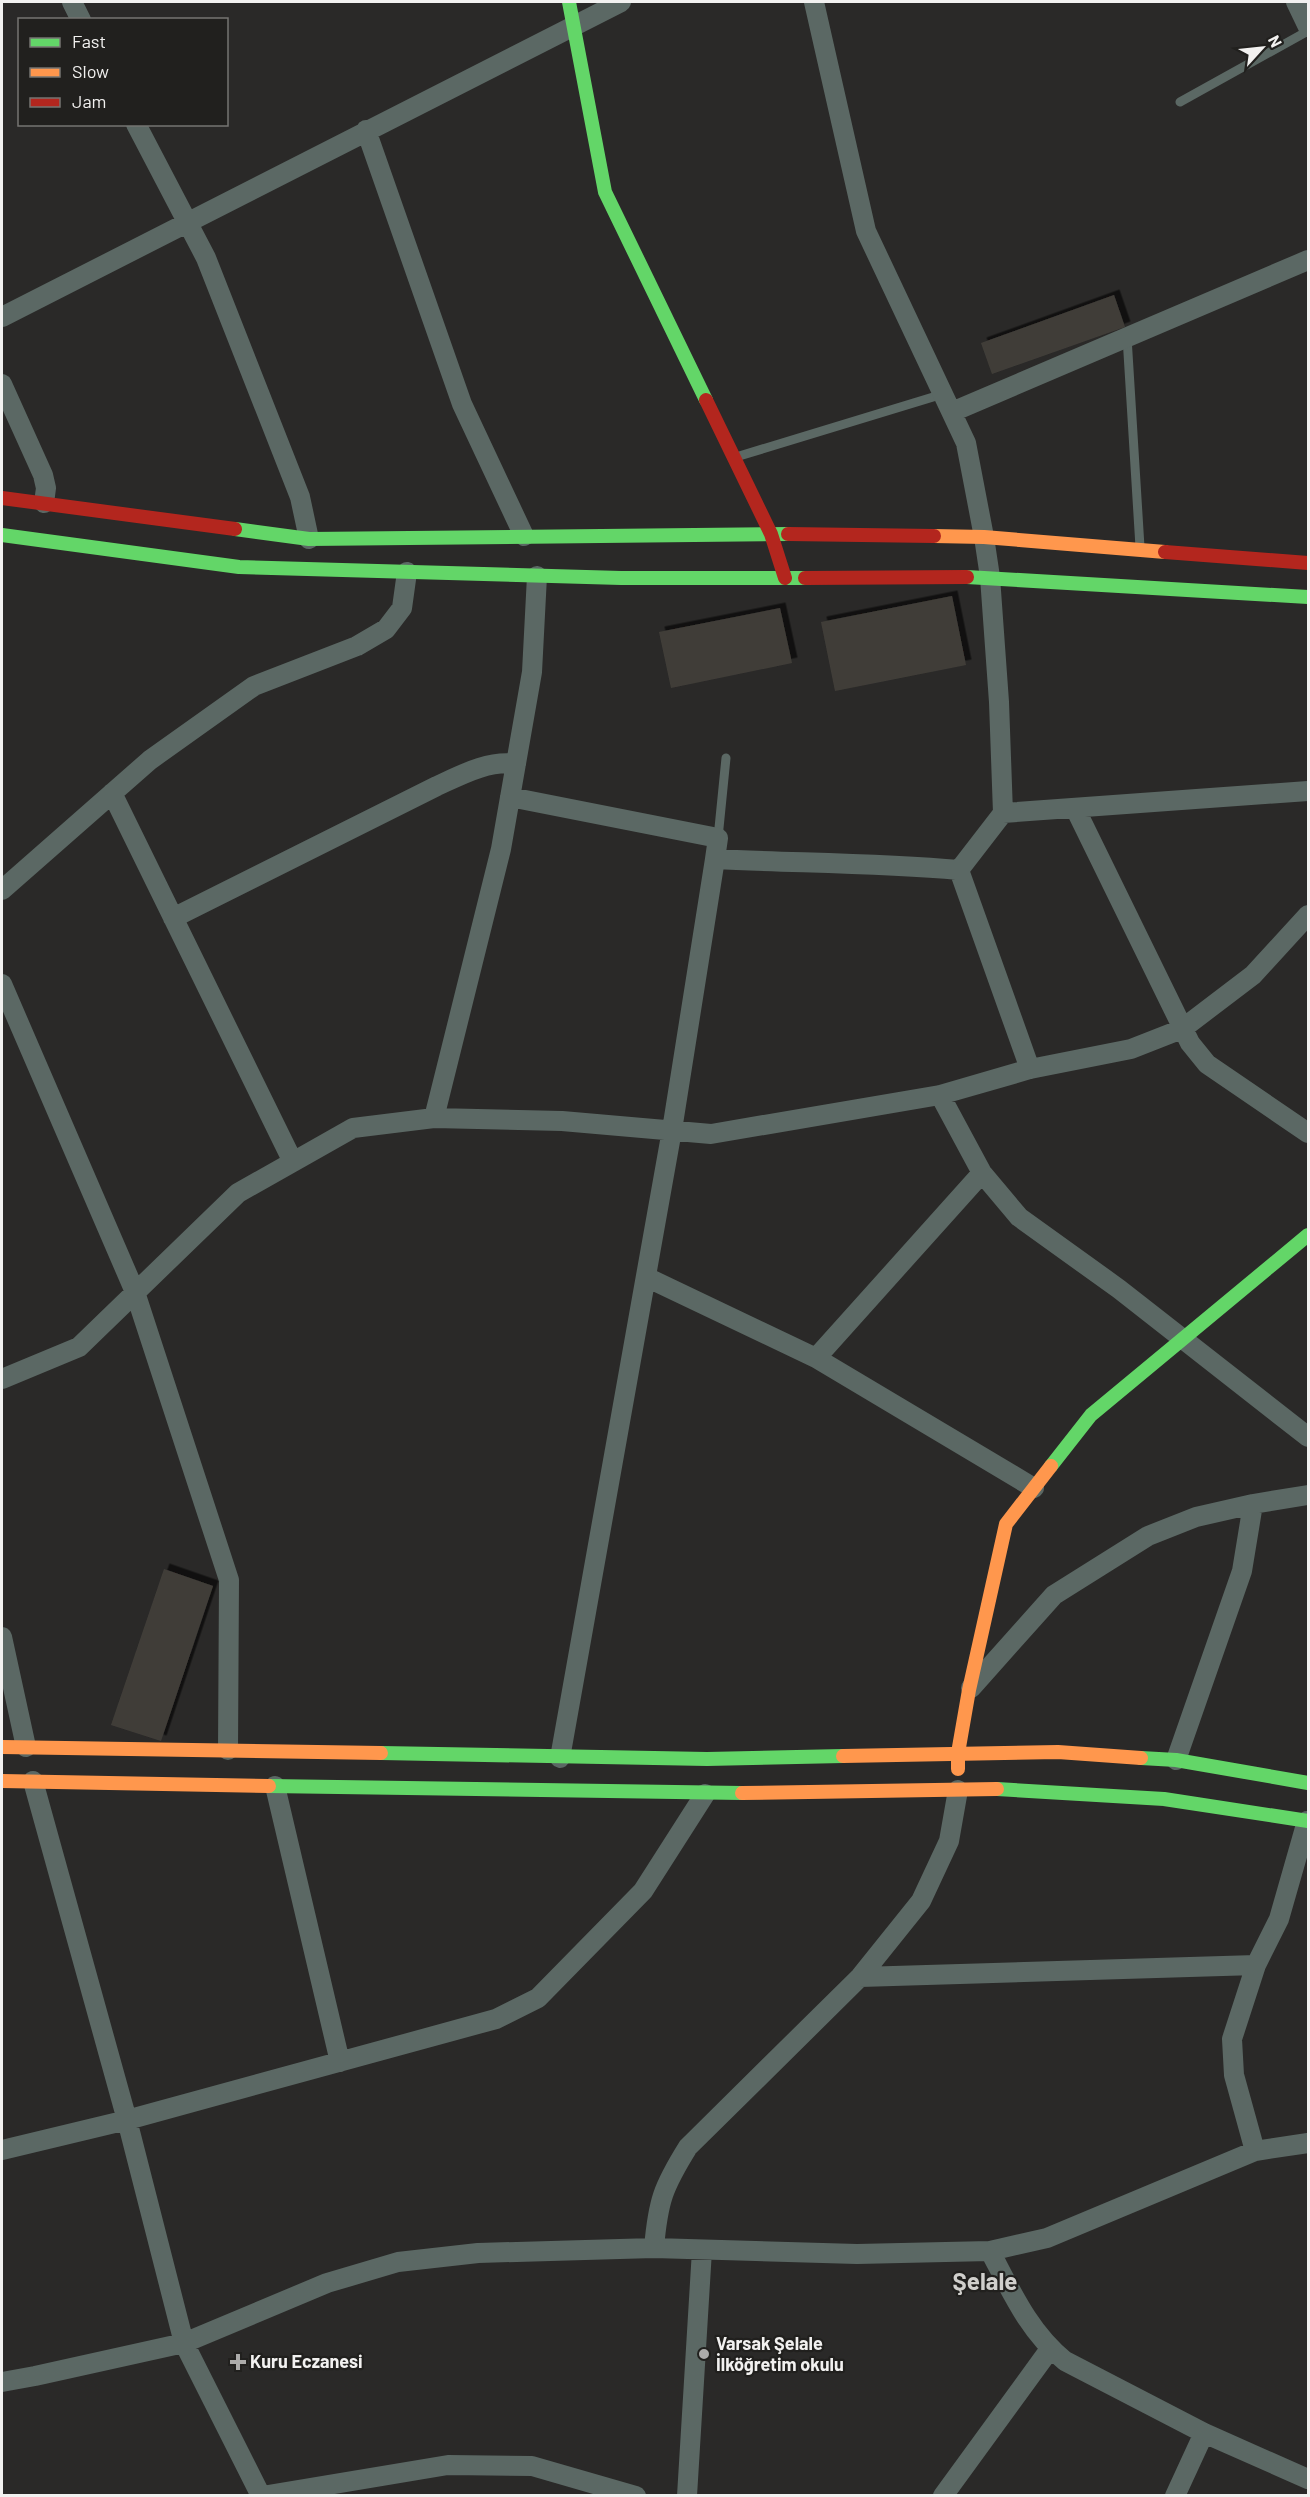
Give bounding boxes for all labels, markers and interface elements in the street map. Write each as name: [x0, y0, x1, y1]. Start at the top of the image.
legend: [18, 18, 228, 126]
north arrow: [1232, 18, 1292, 78]
text: Fast: [72, 30, 106, 52]
text: N: [1265, 32, 1287, 50]
text: Slow: [72, 60, 109, 82]
text: Jam: [72, 90, 106, 112]
district label: Şelale: [953, 2266, 1017, 2295]
place label: Varsak Şelale İlköğretim okulu: [716, 2332, 844, 2375]
marker: Varsak Şelale İlköğretim okulu: [697, 2347, 711, 2361]
place label: Kuru Eczanesi: [250, 2350, 363, 2372]
marker: Kuru Eczanesi: [231, 2355, 245, 2369]

